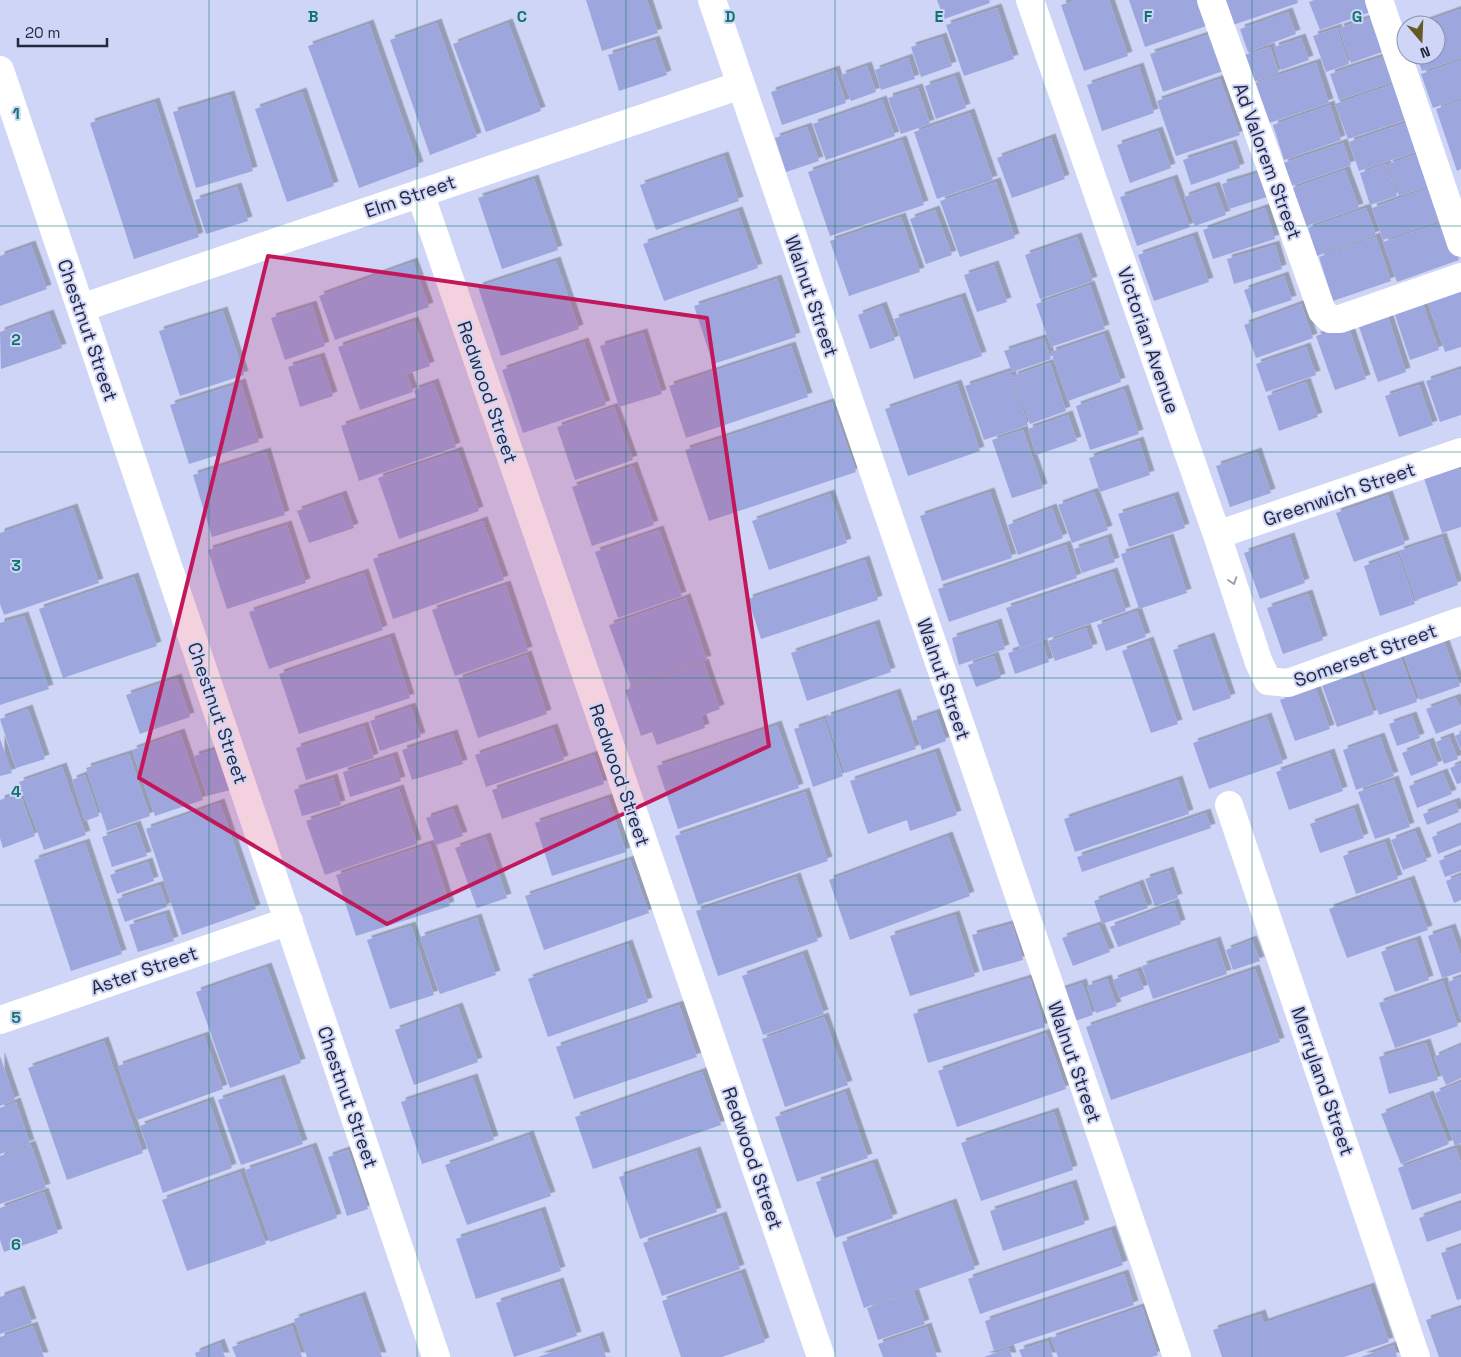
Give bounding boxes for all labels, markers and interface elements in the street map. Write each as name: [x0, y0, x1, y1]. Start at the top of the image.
text: B: [308, 6, 318, 27]
text: C: [517, 6, 527, 27]
text: D: [725, 6, 735, 27]
text: E: [935, 6, 944, 27]
text: F: [1144, 6, 1153, 27]
text: G: [1352, 6, 1362, 27]
scale bar: [18, 15, 106, 47]
north arrow: [1396, 15, 1446, 65]
text: 20 m: [25, 23, 60, 42]
text: N: [1418, 42, 1433, 62]
street label: Ad Valorem Street: [1228, 80, 1307, 243]
text: 1: [12, 103, 20, 124]
street label: Elm Street: [361, 169, 459, 224]
street label: Walnut Street: [779, 232, 844, 360]
street label: Chestnut Street: [52, 256, 124, 404]
street label: Victorian Avenue: [1112, 263, 1185, 417]
street label: Redwood Street: [451, 318, 524, 467]
text: 2: [11, 329, 21, 350]
street label: Greenwich Street: [1260, 457, 1419, 532]
text: 3: [11, 555, 21, 576]
one-way arrow: [1227, 577, 1237, 585]
street label: Walnut Street: [911, 615, 976, 743]
street label: Somerset Street: [1290, 618, 1440, 693]
street label: Chestnut Street: [182, 639, 254, 787]
street label: Redwood Street: [583, 701, 656, 850]
text: 4: [11, 781, 21, 802]
street label: Aster Street: [87, 940, 201, 1000]
street label: Walnut Street: [1042, 998, 1107, 1126]
street label: Merryland Street: [1285, 1003, 1360, 1159]
text: 5: [11, 1007, 21, 1028]
street label: Chestnut Street: [312, 1023, 384, 1171]
street label: Redwood Street: [716, 1084, 789, 1233]
text: 6: [11, 1234, 21, 1255]

